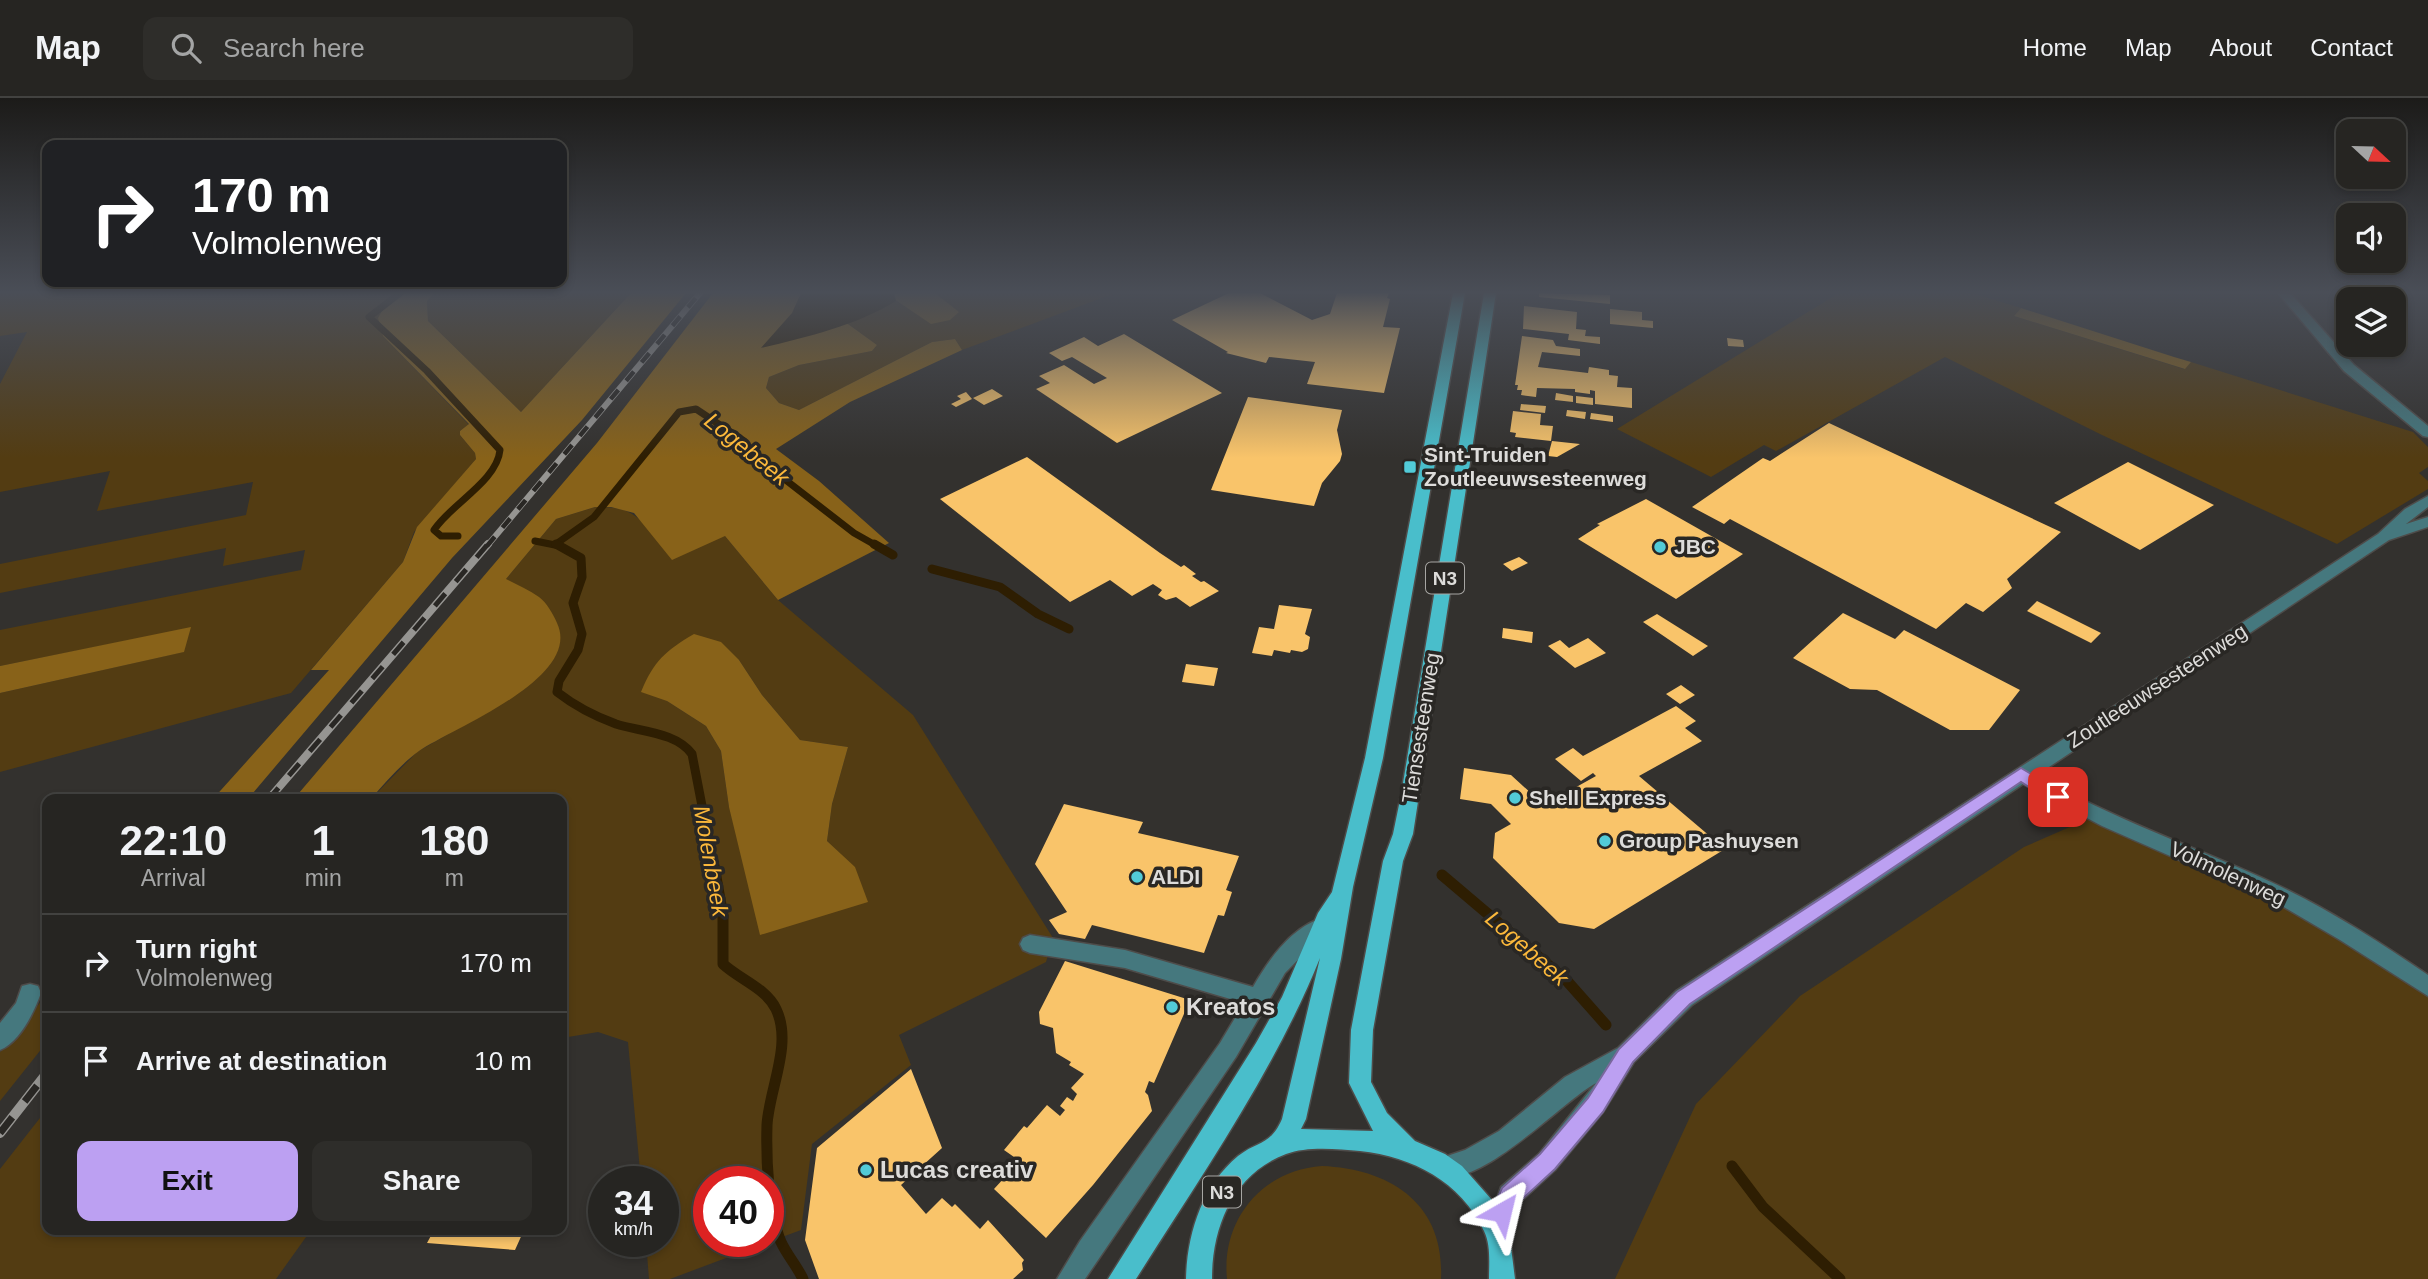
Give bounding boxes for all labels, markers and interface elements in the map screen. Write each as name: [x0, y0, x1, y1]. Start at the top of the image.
search box: [143, 17, 633, 80]
text: Map: [35, 29, 101, 66]
icon: search: [167, 29, 205, 67]
text: Search here: [223, 33, 365, 63]
text: Home: [2023, 34, 2087, 61]
text: Map: [2125, 34, 2172, 61]
text: About: [2210, 34, 2272, 61]
text: Contact: [2310, 34, 2393, 61]
north arrow: [2336, 119, 2406, 189]
map controls: [2336, 119, 2406, 357]
icon: right: [77, 168, 168, 259]
text: 170 m: [192, 168, 331, 222]
button: sound: [2336, 203, 2406, 273]
text: Volmolenweg: [192, 225, 382, 261]
button: layers: [2336, 287, 2406, 357]
water label: Logebeek: [700, 407, 796, 492]
place label: Sint-Truiden Zoutleeuwsesteenweg: [1424, 443, 1647, 490]
marker: Sint-Truiden Zoutleeuwsesteenweg: [1402, 459, 1418, 475]
place label: JBC: [1674, 535, 1716, 558]
marker: JBC: [1652, 539, 1668, 555]
road number: N3: [1426, 562, 1464, 593]
street label: Zoutleeuwsesteenweg: [2063, 619, 2251, 752]
street label: Tiensesteenweg: [1397, 651, 1444, 805]
pin: [2028, 767, 2088, 827]
icon: arrive: [2039, 778, 2077, 816]
place label: Shell Express: [1529, 786, 1667, 809]
marker: Shell Express: [1507, 790, 1523, 806]
water label: Molenbeek: [688, 803, 734, 920]
text: 22:10: [120, 817, 227, 864]
text: 1: [311, 817, 335, 864]
text: 180: [419, 817, 489, 864]
place label: Group Pashuysen: [1619, 829, 1799, 852]
marker: Group Pashuysen: [1597, 833, 1613, 849]
street label: Volmolenweg: [2167, 837, 2290, 910]
text: Arrival: [141, 865, 206, 891]
text: min: [305, 865, 342, 891]
text: m: [445, 865, 464, 891]
place label: ALDI: [1151, 865, 1200, 888]
marker: ALDI: [1129, 869, 1145, 885]
water label: Logebeek: [1480, 905, 1575, 992]
text: Turn right: [136, 934, 257, 964]
icon: right: [77, 944, 115, 982]
text: 170 m: [460, 948, 532, 978]
text: Volmolenweg: [136, 965, 273, 991]
place label: Kreatos: [1186, 993, 1275, 1020]
marker: Kreatos: [1164, 999, 1180, 1015]
icon: arrive: [77, 1042, 115, 1080]
text: Arrive at destination: [136, 1046, 387, 1076]
text: 10 m: [474, 1046, 532, 1076]
button: Exit: [77, 1141, 298, 1221]
button: Share: [312, 1141, 532, 1221]
place label: Lucas creativ: [880, 1156, 1034, 1183]
marker: Lucas creativ: [858, 1162, 874, 1178]
speed limit sign: 40: [693, 1166, 784, 1257]
position arrow: [1465, 1175, 1539, 1249]
road number: N3: [1203, 1176, 1241, 1208]
text: 34: [614, 1183, 653, 1222]
text: km/h: [614, 1219, 653, 1239]

